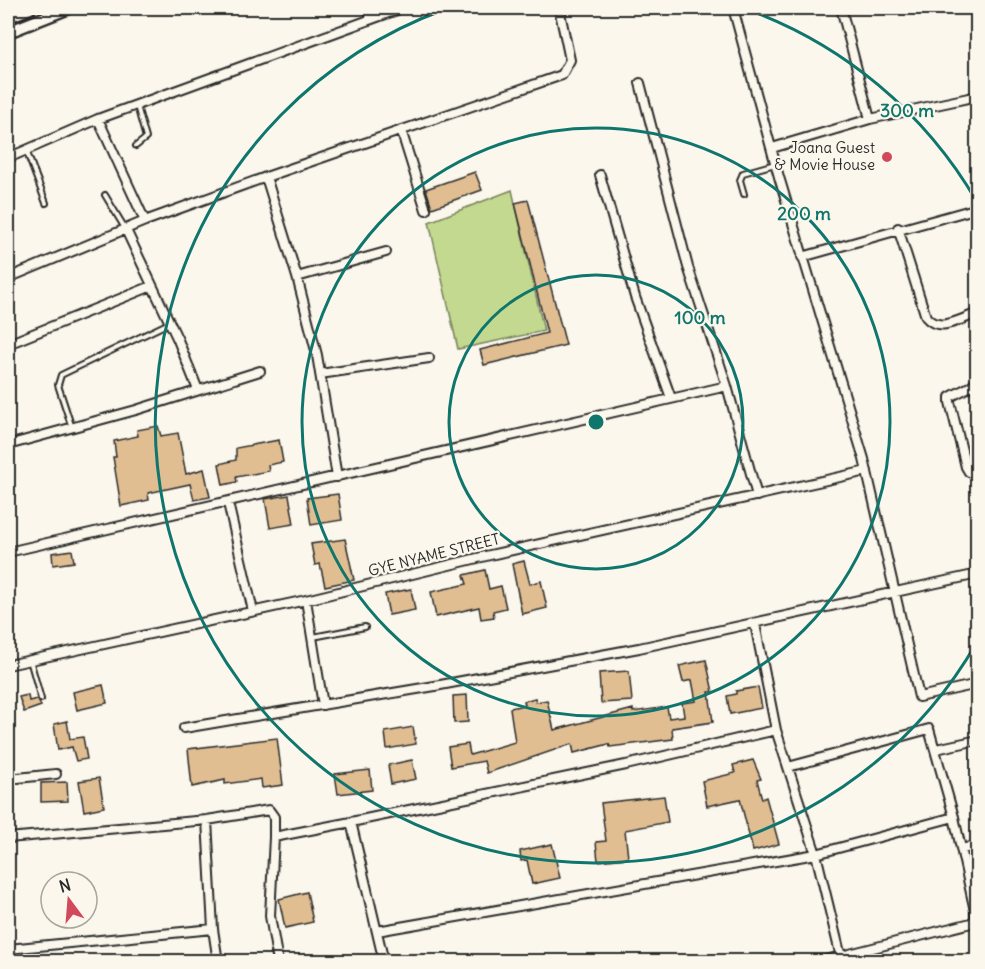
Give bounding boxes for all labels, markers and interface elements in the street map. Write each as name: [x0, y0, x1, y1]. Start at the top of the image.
text: 300 m: [880, 99, 934, 122]
place label: Joana Guest & Movie House: [774, 138, 875, 174]
marker: Joana Guest & Movie House: [880, 150, 894, 164]
text: 200 m: [777, 202, 831, 225]
text: 100 m: [675, 306, 726, 329]
centre of rings: [586, 412, 606, 432]
street label: GYE NYAME STREET: [366, 529, 502, 580]
north arrow: [39, 870, 99, 930]
text: N: [57, 874, 73, 897]

